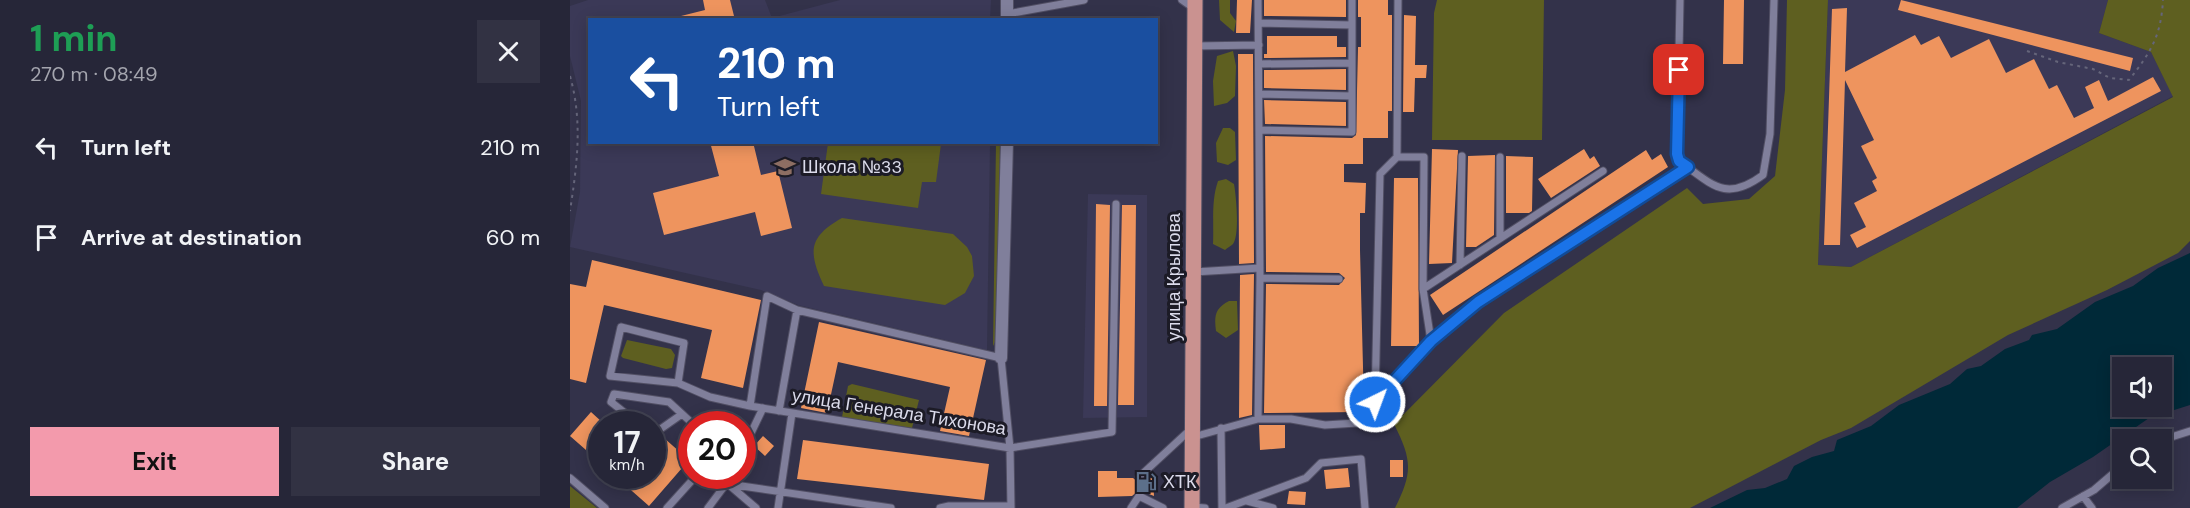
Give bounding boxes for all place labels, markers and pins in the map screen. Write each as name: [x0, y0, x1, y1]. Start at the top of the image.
pin: [1653, 44, 1704, 95]
school or university icon: Школа №33: [773, 155, 797, 179]
place label: Школа №33: [802, 155, 902, 179]
fuel station icon: ХТК: [1134, 470, 1158, 494]
place label: ХТК: [1163, 470, 1197, 494]

